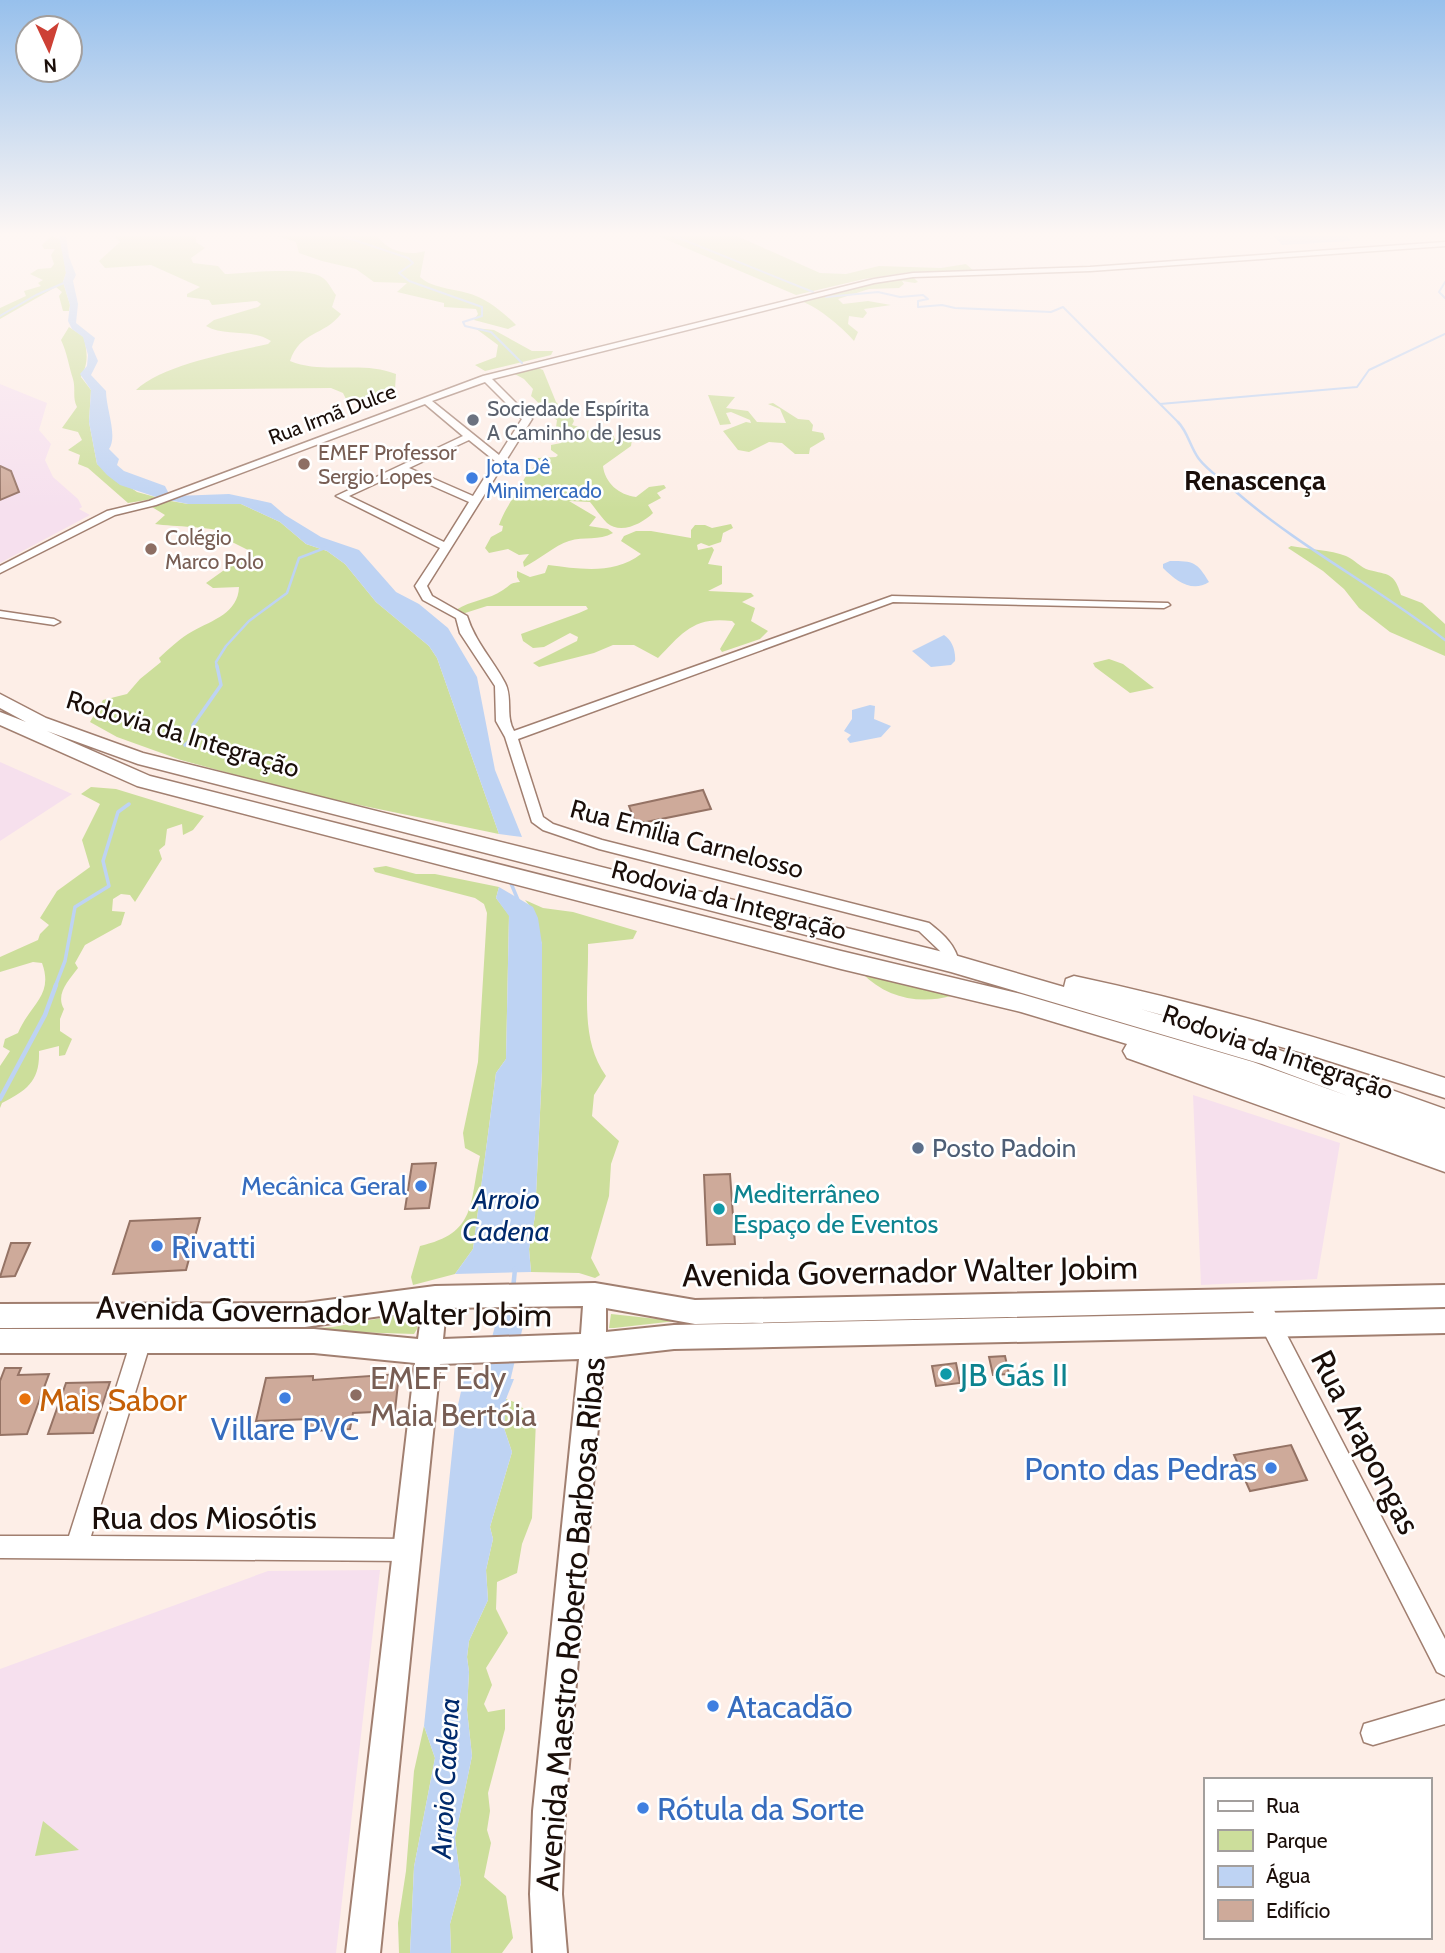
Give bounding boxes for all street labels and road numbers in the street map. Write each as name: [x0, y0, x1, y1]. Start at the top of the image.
street label: Rua Irmã Dulce: [265, 378, 399, 450]
street label: Rodovia da Integração: [63, 683, 303, 785]
street label: Rua Emília Carnelosso: [567, 792, 807, 886]
street label: Rodovia da Integração: [608, 853, 850, 947]
street label: Rodovia da Integração: [1158, 997, 1398, 1107]
street label: Avenida Governador Walter Jobim: [682, 1248, 1138, 1294]
street label: Avenida Governador Walter Jobim: [96, 1288, 552, 1334]
street label: Rua Arapongas: [1303, 1344, 1429, 1540]
street label: Avenida Maestro Roberto Barbosa Ribas: [527, 1356, 613, 1892]
street label: Rua dos Miosótis: [91, 1498, 317, 1537]

